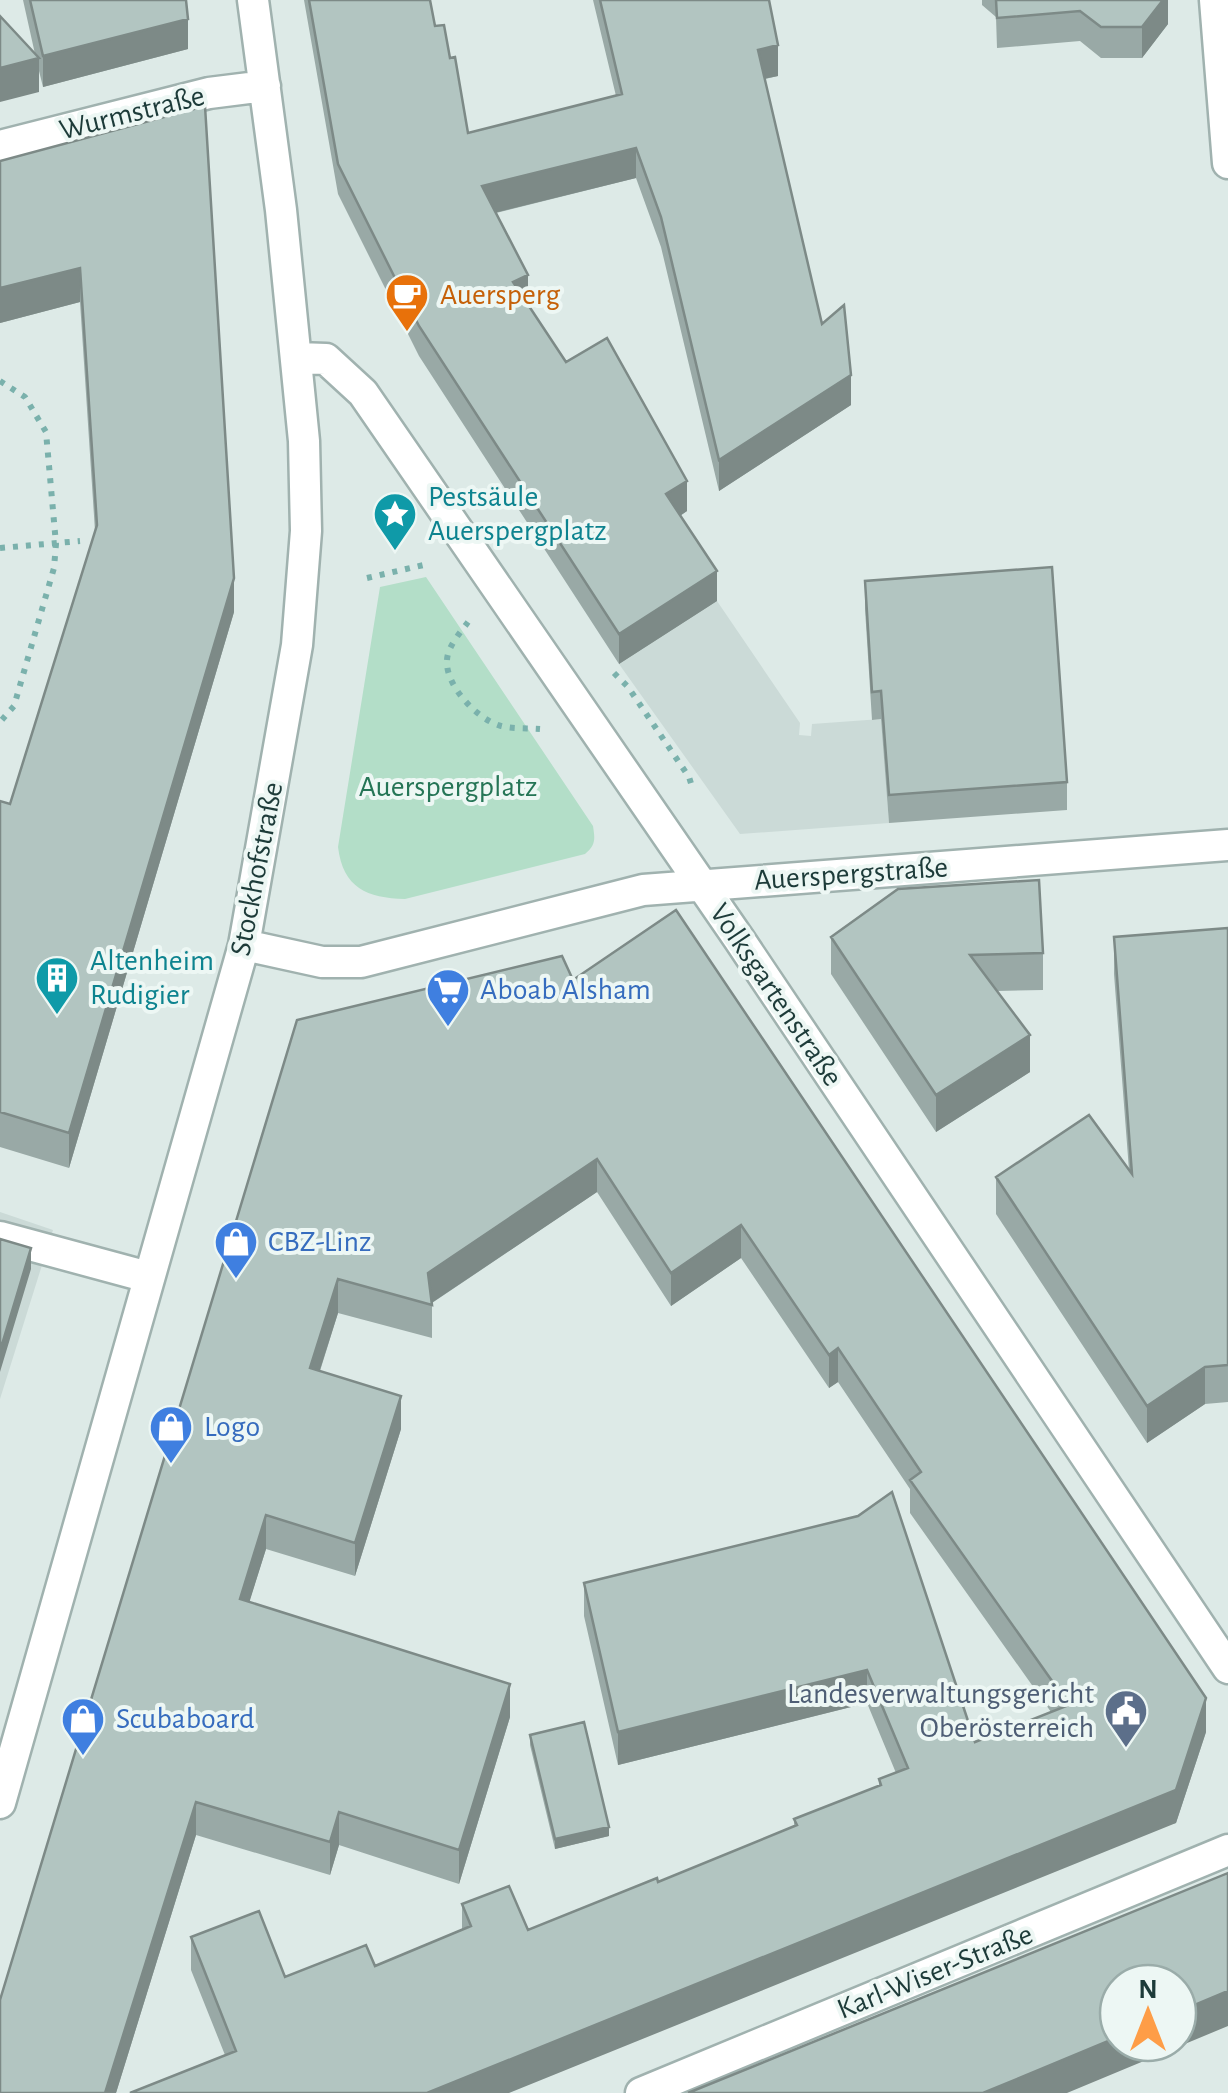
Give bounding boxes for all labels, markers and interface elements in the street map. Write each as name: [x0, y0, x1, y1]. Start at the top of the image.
street label: Wurmstraße: [56, 80, 208, 146]
cafe icon: Auersperg: [384, 272, 430, 333]
place label: Auersperg: [440, 280, 560, 310]
place label: Pestsäule Auerspergplatz: [428, 482, 607, 546]
place icon: Pestsäule Auerspergplatz: [372, 491, 418, 552]
park label: Auerspergplatz: [359, 772, 537, 802]
street label: Stockhofstraße: [225, 780, 289, 958]
street label: Auerspergstraße: [753, 852, 949, 896]
street label: Volksgartenstraße: [704, 898, 848, 1092]
place label: Altenheim Rudigier: [90, 946, 214, 1010]
building icon: Altenheim Rudigier: [34, 955, 80, 1016]
supermarket icon: Aboab Alsham: [425, 967, 471, 1028]
place label: Aboab Alsham: [480, 975, 651, 1005]
shop icon: CBZ-Linz: [213, 1219, 259, 1280]
place label: CBZ-Linz: [268, 1227, 371, 1257]
shop icon: Logo: [148, 1404, 194, 1465]
place label: Logo: [204, 1412, 260, 1442]
place label: Landesverwaltungsgericht Oberösterreich: [787, 1679, 1094, 1743]
public building icon: Landesverwaltungsgericht Oberösterreich: [1103, 1688, 1149, 1749]
shop icon: Scubaboard: [60, 1696, 106, 1757]
place label: Scubaboard: [116, 1704, 255, 1734]
street label: Karl-Wiser-Straße: [833, 1919, 1037, 2025]
north arrow: [1098, 1963, 1198, 2063]
text: N: [1138, 1976, 1158, 2004]

